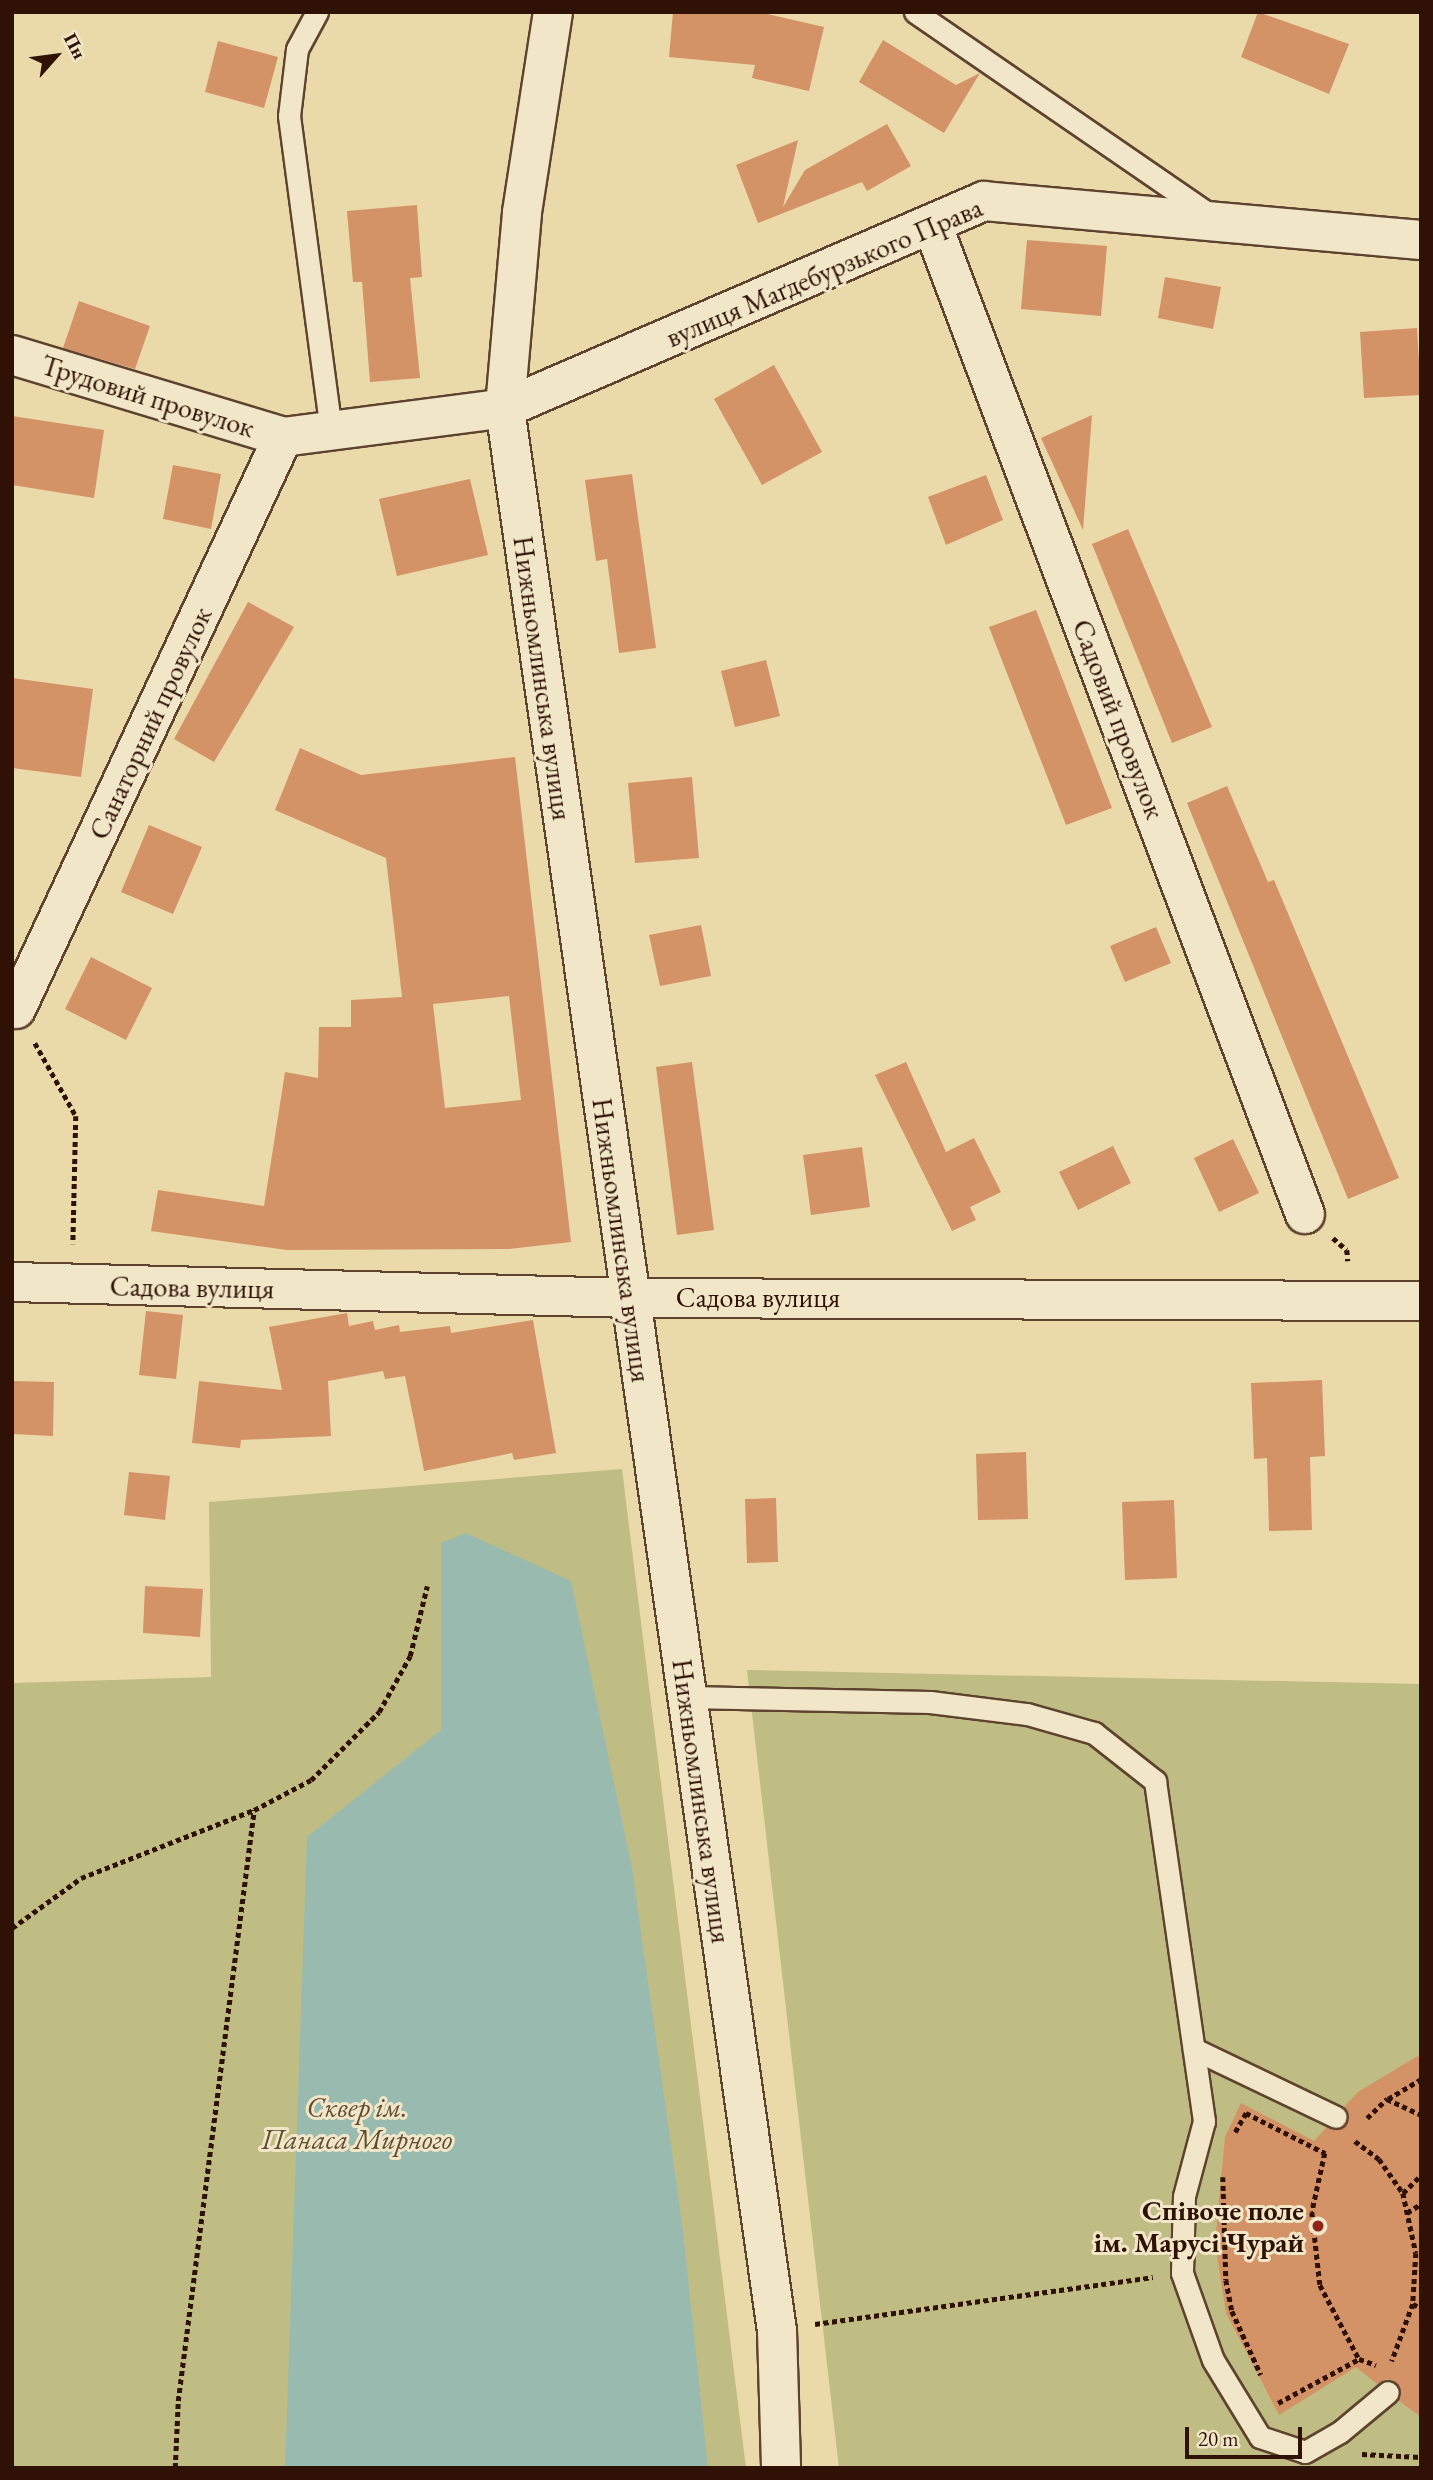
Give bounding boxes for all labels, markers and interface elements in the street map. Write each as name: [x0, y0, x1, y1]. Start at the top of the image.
north arrow: [21, 21, 91, 91]
text: Пн: [58, 29, 92, 63]
street label: вулиця Маґдебурзького Права: [661, 190, 987, 354]
street label: Трудовий провулок: [37, 348, 259, 444]
street label: Нижньомлинська вулиця: [506, 534, 580, 822]
street label: Санаторний провулок: [81, 601, 219, 845]
street label: Садовий провулок: [1066, 615, 1172, 823]
street label: Нижньомлинська вулиця: [585, 1096, 659, 1384]
street label: Садова вулиця: [109, 1269, 275, 1305]
street label: Садова вулиця: [676, 1280, 840, 1314]
street label: Нижньомлинська вулиця: [665, 1657, 739, 1945]
park label: Сквер ім. Панаса Мирного: [262, 2090, 452, 2156]
place label: Співоче поле ім. Марусі Чурай: [1094, 2193, 1304, 2259]
marker: Співоче поле ім. Марусі Чурай: [1310, 2218, 1326, 2234]
scale bar: [1188, 2414, 1305, 2458]
text: 20 m: [1198, 2425, 1239, 2452]

